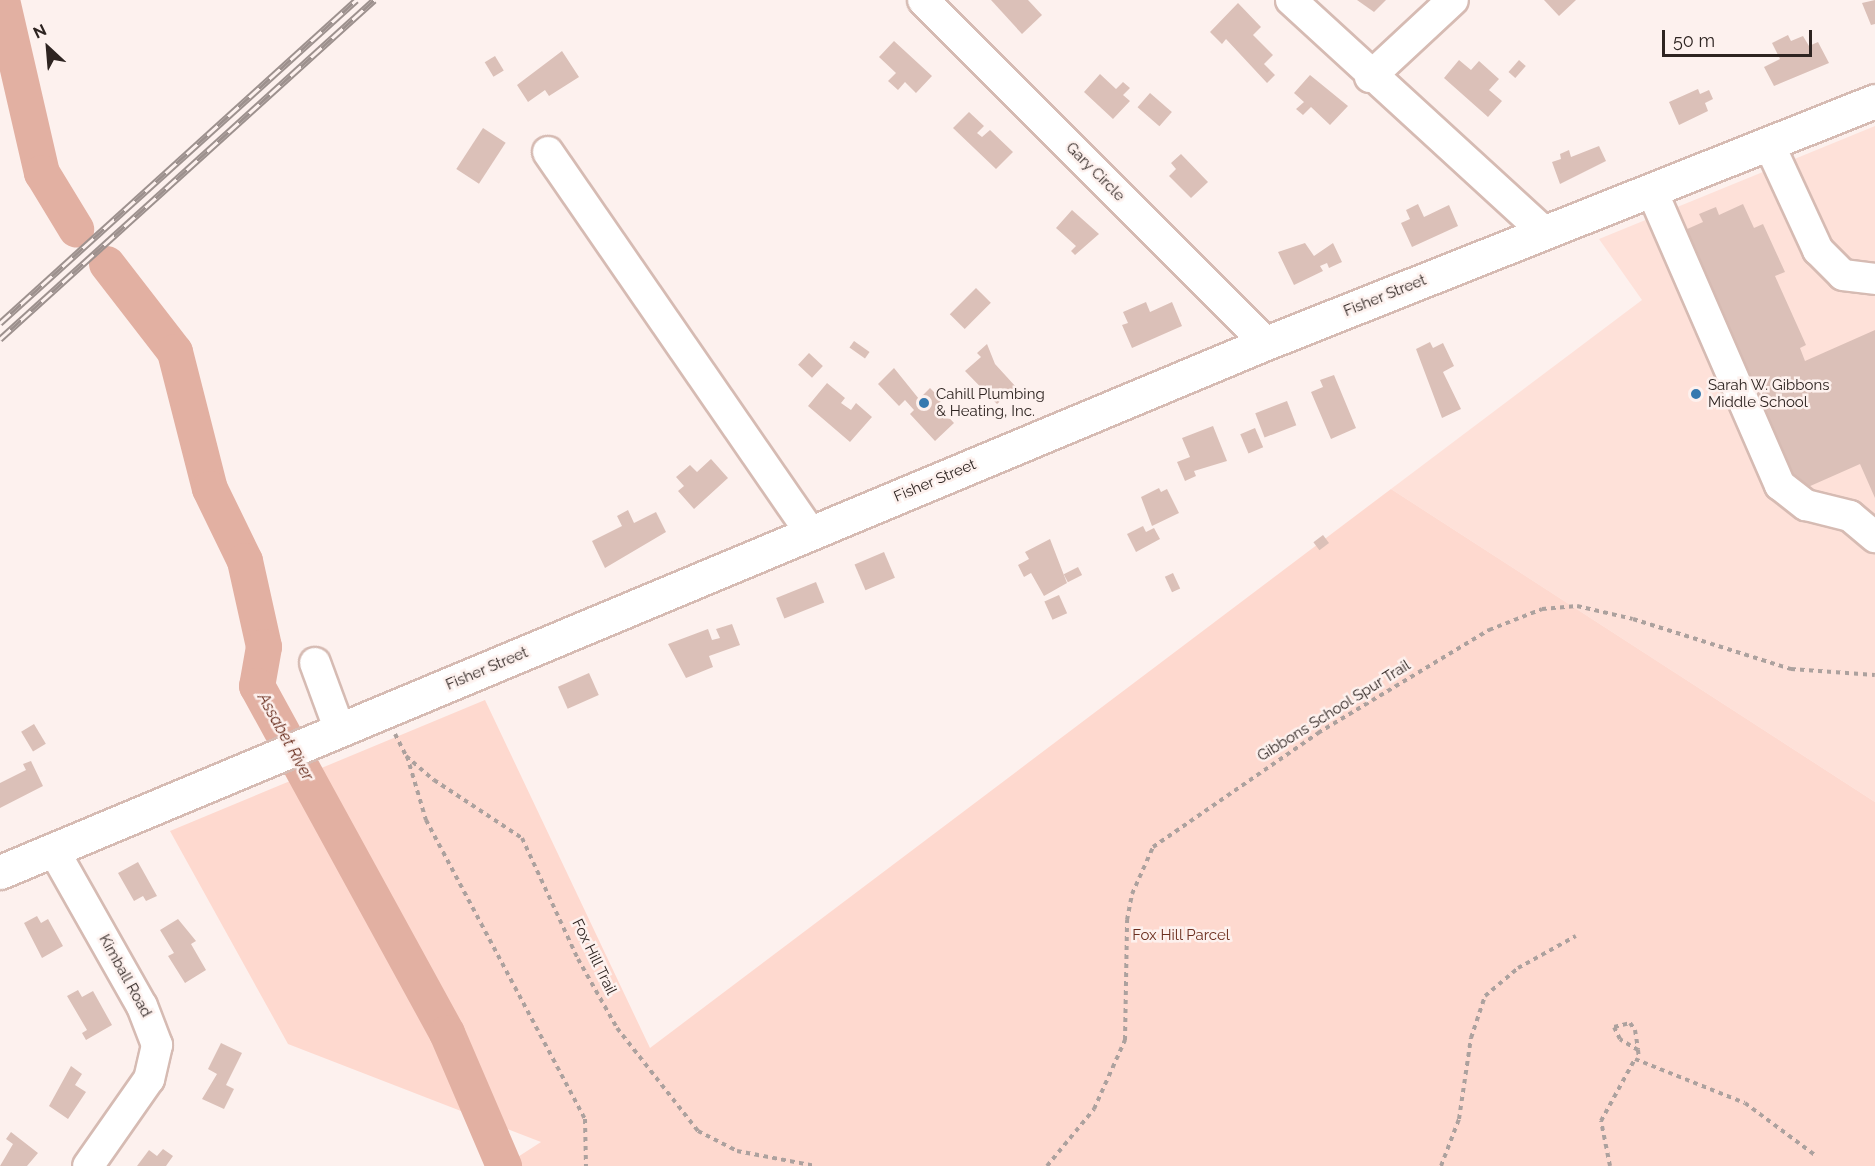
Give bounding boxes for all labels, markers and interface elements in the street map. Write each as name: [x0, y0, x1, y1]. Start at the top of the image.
north arrow: [18, 18, 78, 78]
scale bar: [1665, 18, 1815, 56]
text: N: [30, 20, 50, 43]
text: 50 m: [1673, 30, 1715, 51]
street label: Gary Circle: [1062, 139, 1128, 205]
street label: Fisher Street: [1341, 271, 1429, 321]
place label: Sarah W. Gibbons Middle School: [1708, 376, 1830, 411]
place label: Cahill Plumbing & Heating, Inc.: [936, 385, 1045, 420]
marker: Sarah W. Gibbons Middle School: [1689, 387, 1703, 401]
marker: Cahill Plumbing & Heating, Inc.: [917, 396, 931, 410]
street label: Fisher Street: [891, 456, 979, 506]
street label: Fisher Street: [443, 644, 531, 694]
street label: Gibbons School Spur Trail: [1254, 656, 1414, 766]
water label: Assabet River: [253, 690, 317, 784]
street label: Fox Hill Trail: [568, 916, 620, 998]
park label: Fox Hill Parcel: [1132, 927, 1230, 945]
street label: Kimball Road: [95, 931, 155, 1021]

